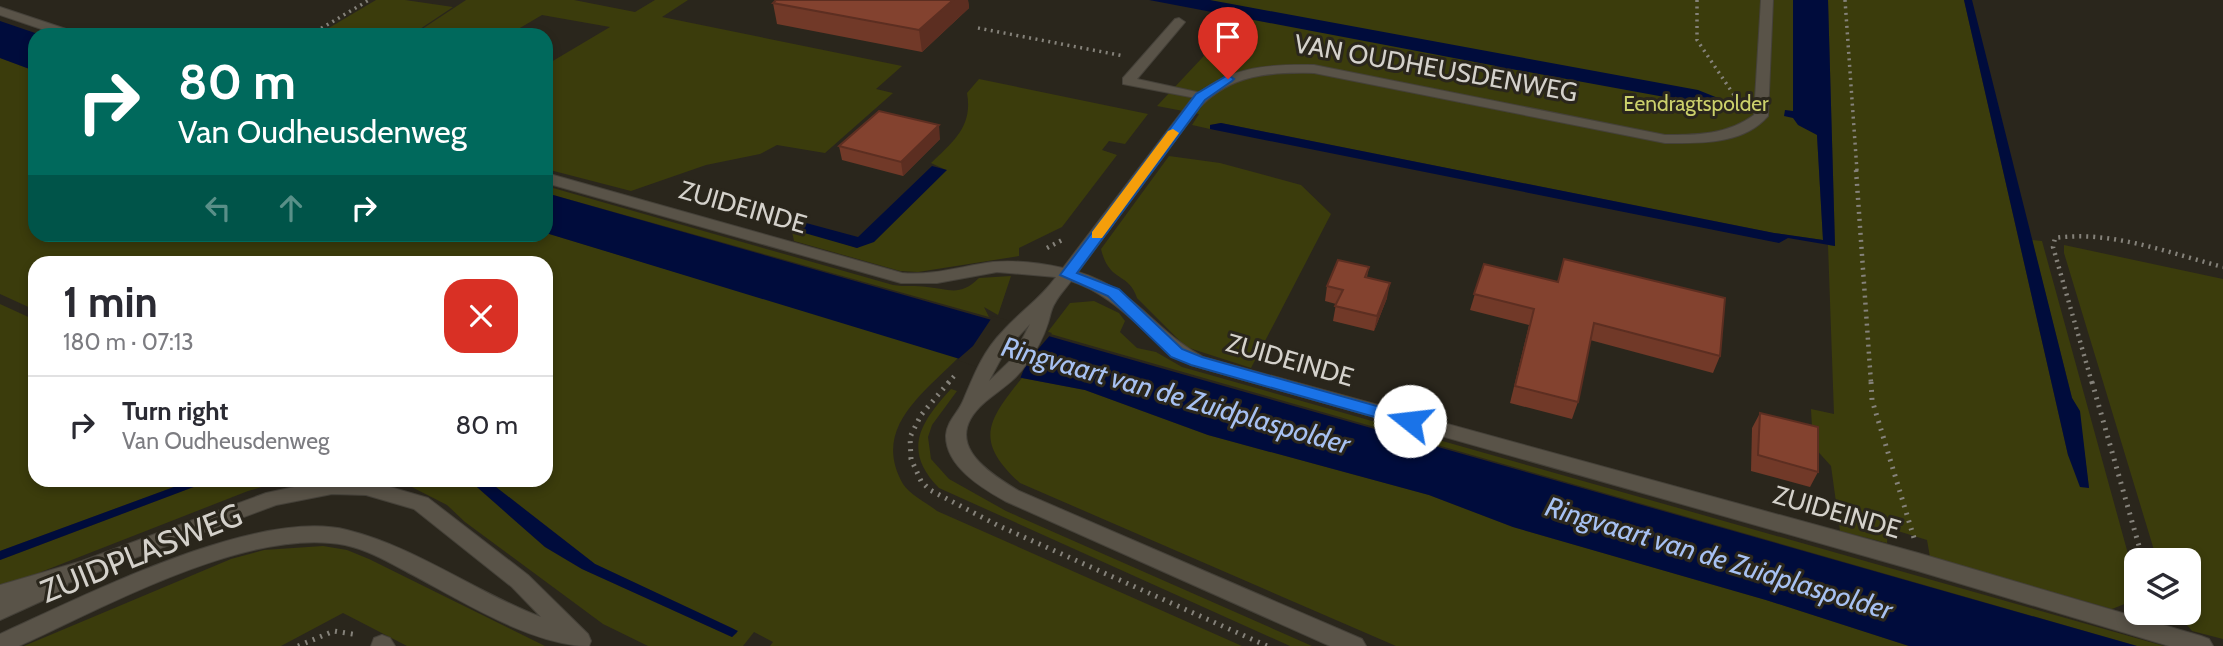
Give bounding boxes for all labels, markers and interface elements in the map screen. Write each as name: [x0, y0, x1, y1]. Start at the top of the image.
pin: [1198, 7, 1258, 79]
icon: arrive: [1209, 18, 1247, 56]
street label: VAN OUDHEUSDENWEG: [1292, 27, 1580, 109]
text: 80 m: [178, 52, 296, 111]
icon: right: [63, 56, 154, 147]
park label: Eendragtspolder: [1623, 91, 1769, 116]
text: Van Oudheusdenweg: [178, 112, 467, 151]
street label: ZUIDEINDE: [675, 174, 811, 240]
icon: left: [199, 189, 237, 227]
icon: ahead: [272, 189, 310, 227]
icon: right: [345, 189, 383, 227]
text: 1 min: [63, 276, 158, 328]
button: close: [444, 279, 518, 353]
street label: ZUIDEINDE: [1222, 327, 1358, 393]
text: 180 m · 07:13: [63, 328, 194, 356]
water label: Ringvaart van de Zuidplaspolder: [998, 329, 1355, 461]
position arrow: [1373, 384, 1447, 458]
text: Turn right: [122, 395, 228, 427]
icon: right: [63, 406, 101, 444]
text: 80 m: [455, 409, 518, 441]
text: Van Oudheusdenweg: [122, 427, 329, 455]
street label: ZUIDEINDE: [1769, 479, 1905, 545]
water label: Ringvaart van de Zuidplaspolder: [1541, 489, 1898, 627]
street label: ZUIDPLASWEG: [34, 494, 247, 611]
map controls: [2124, 548, 2201, 625]
button: layers: [2124, 548, 2201, 625]

